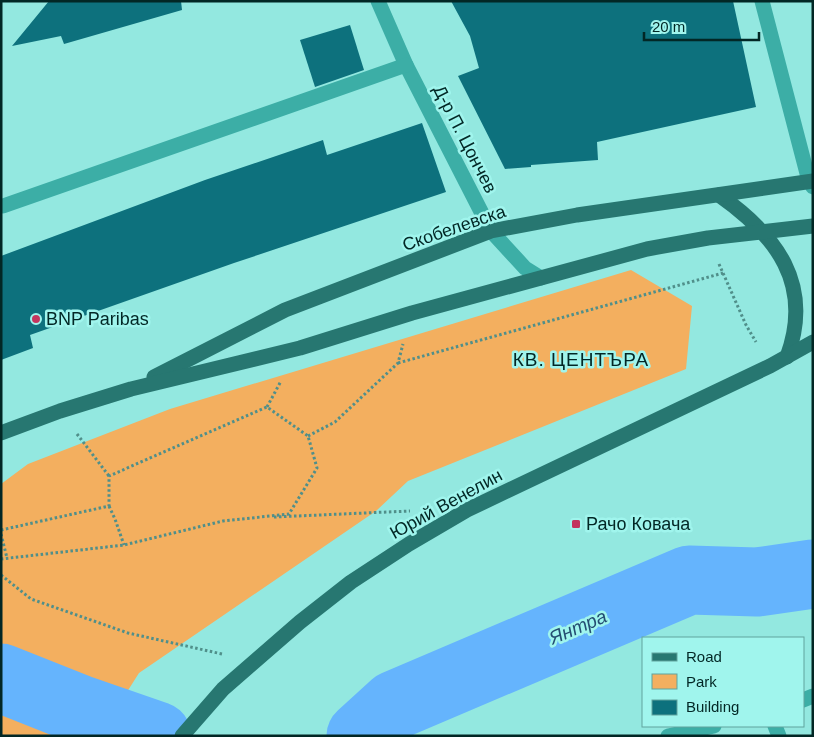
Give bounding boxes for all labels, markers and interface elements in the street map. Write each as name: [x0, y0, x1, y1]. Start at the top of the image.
scale bar: [644, 10, 759, 42]
text: 20 m: [652, 18, 685, 35]
street label: Д-р П. Цончев: [429, 82, 501, 196]
street label: Скобелевска: [400, 201, 509, 255]
place label: BNP Paribas: [46, 309, 149, 329]
marker: BNP Paribas: [30, 313, 42, 325]
district label: КВ. ЦЕНТЪРА: [513, 349, 649, 370]
street label: Юрий Венелин: [386, 465, 506, 543]
place label: Рачо Ковача: [586, 514, 691, 534]
marker: Рачо Ковача: [570, 518, 582, 530]
water label: Янтра: [545, 606, 610, 649]
legend: [642, 637, 804, 727]
text: Road: [686, 648, 722, 665]
text: Park: [686, 673, 717, 690]
text: Building: [686, 698, 739, 715]

